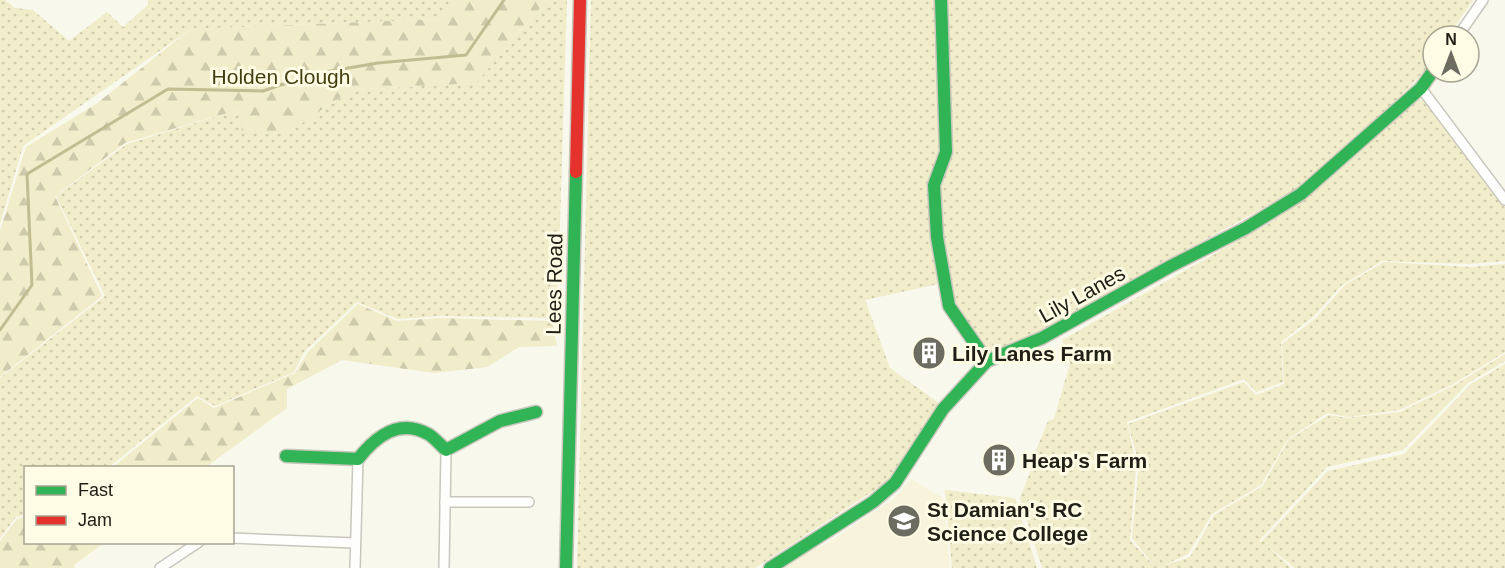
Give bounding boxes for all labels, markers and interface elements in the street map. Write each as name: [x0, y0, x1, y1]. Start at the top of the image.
north arrow: [1421, 24, 1481, 84]
text: N: [1445, 31, 1457, 48]
park label: Holden Clough: [212, 65, 350, 88]
street label: Lees Road: [542, 233, 566, 335]
street label: Lily Lanes: [1035, 261, 1129, 327]
building icon: Lily Lanes Farm: [911, 335, 947, 371]
place label: Lily Lanes Farm: [952, 342, 1112, 365]
building icon: Heap's Farm: [981, 442, 1017, 478]
place label: Heap's Farm: [1022, 449, 1147, 472]
legend: [24, 466, 234, 544]
text: Fast: [78, 480, 113, 500]
place label: St Damian's RC Science College: [927, 498, 1088, 545]
school or university icon: St Damian's RC Science College: [886, 503, 922, 539]
text: Jam: [78, 510, 112, 530]

